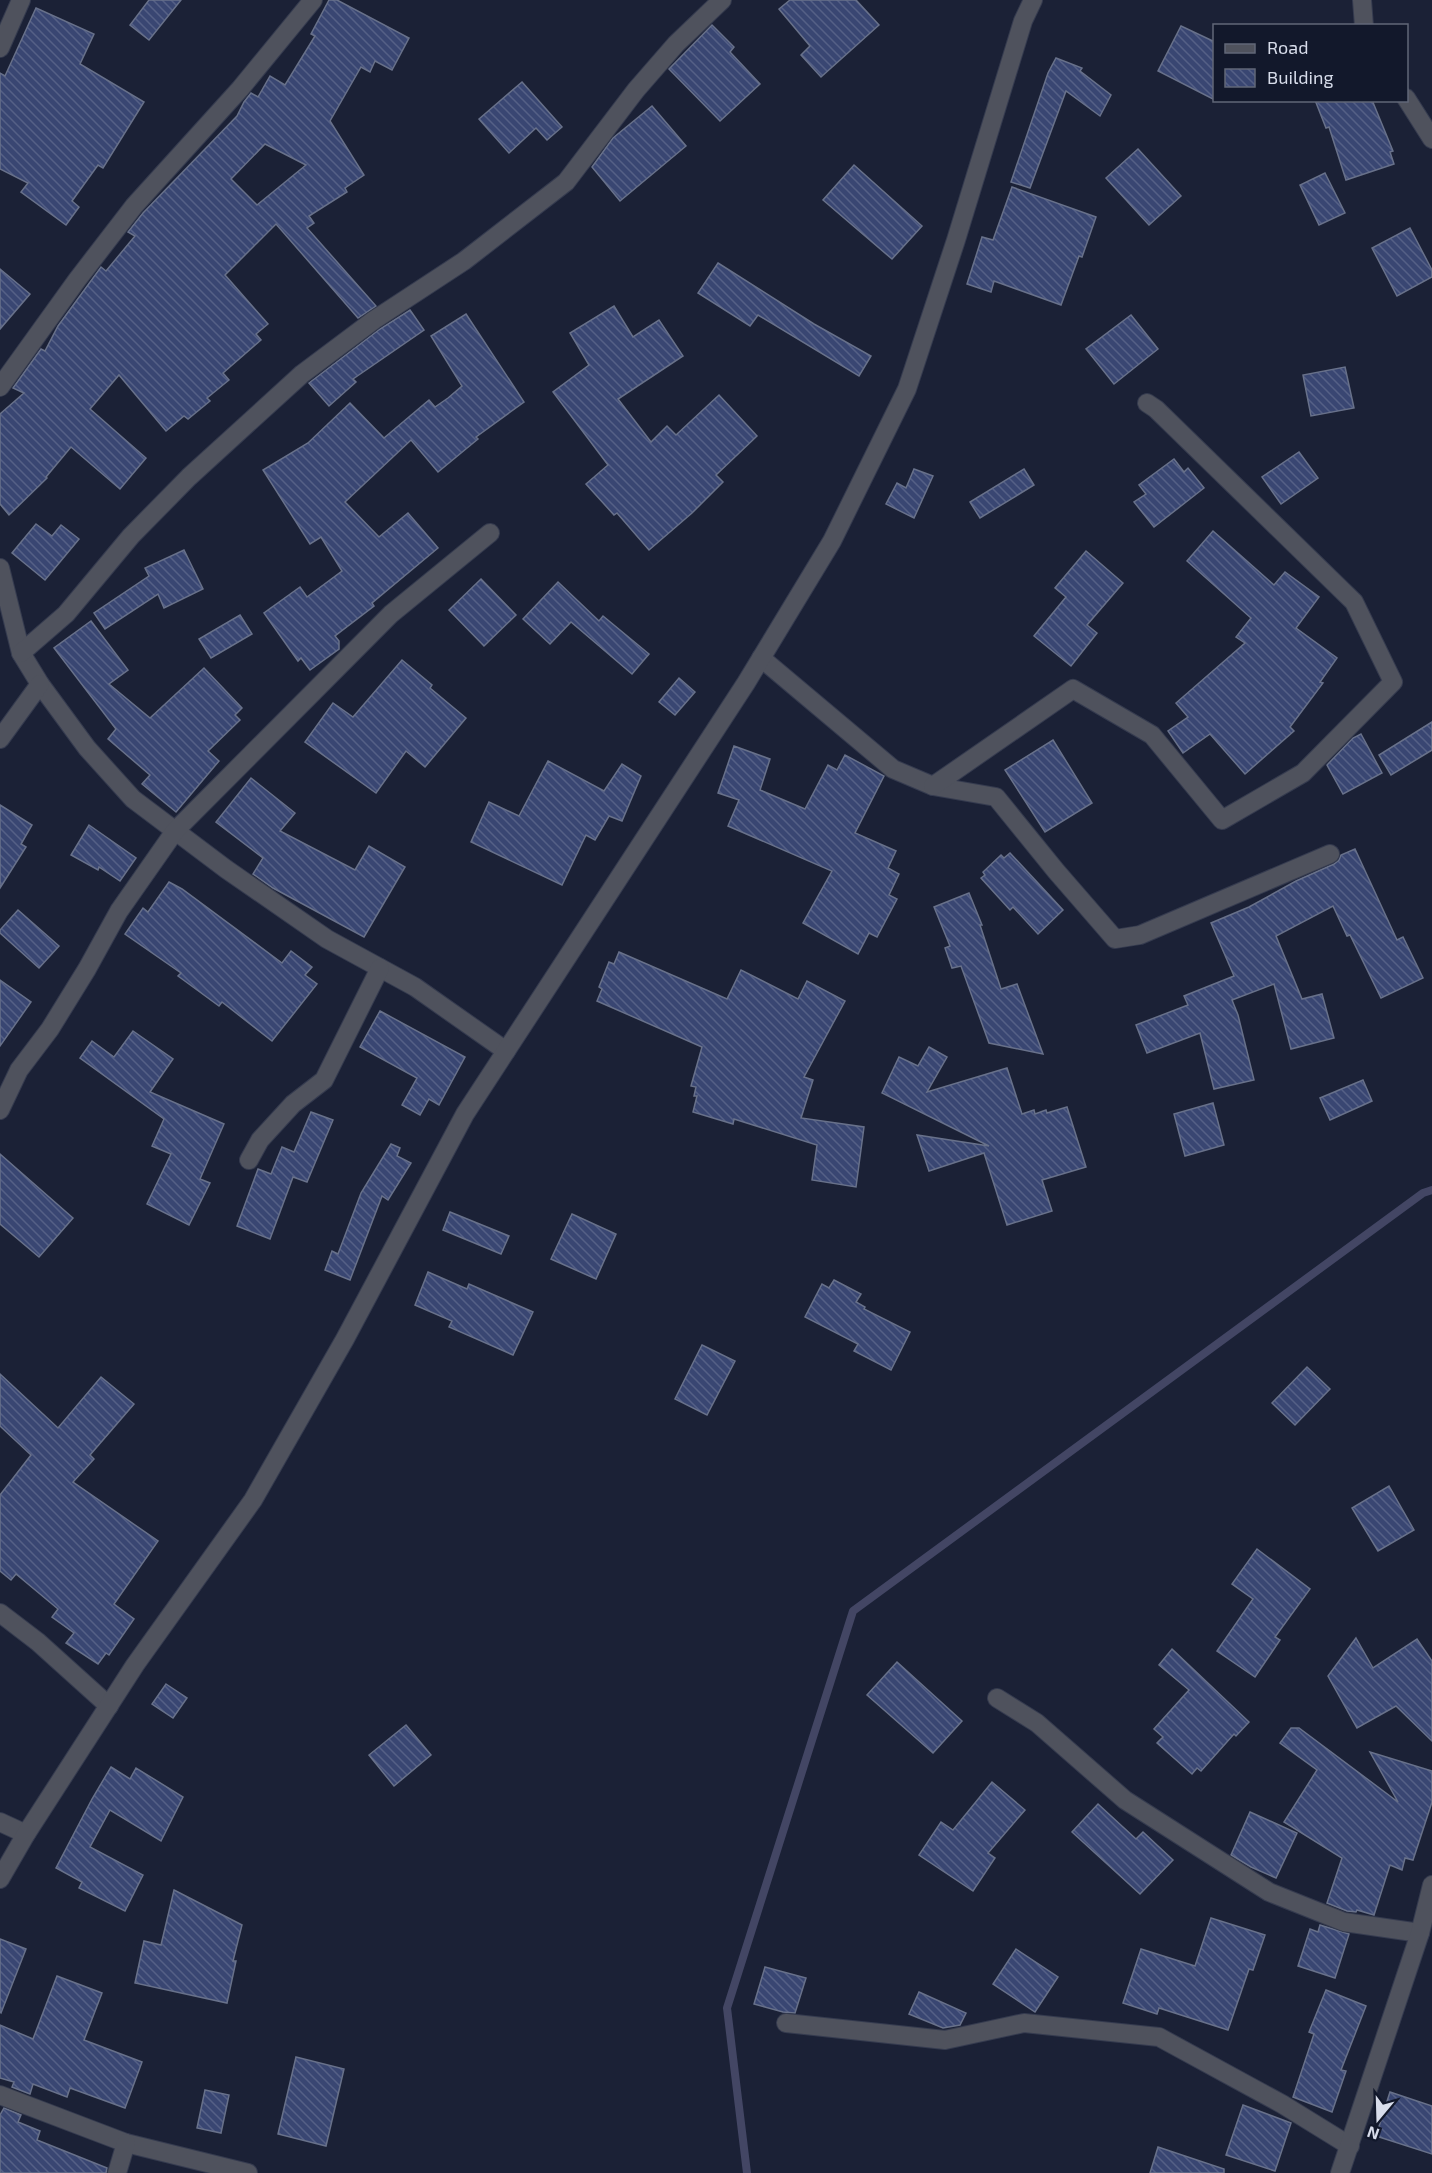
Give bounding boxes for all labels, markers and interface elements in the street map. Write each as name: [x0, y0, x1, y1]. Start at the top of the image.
legend: [1213, 24, 1408, 102]
text: Road: [1267, 36, 1308, 58]
text: Building: [1267, 66, 1334, 88]
north arrow: [1348, 2089, 1408, 2149]
text: N: [1364, 2123, 1382, 2145]

